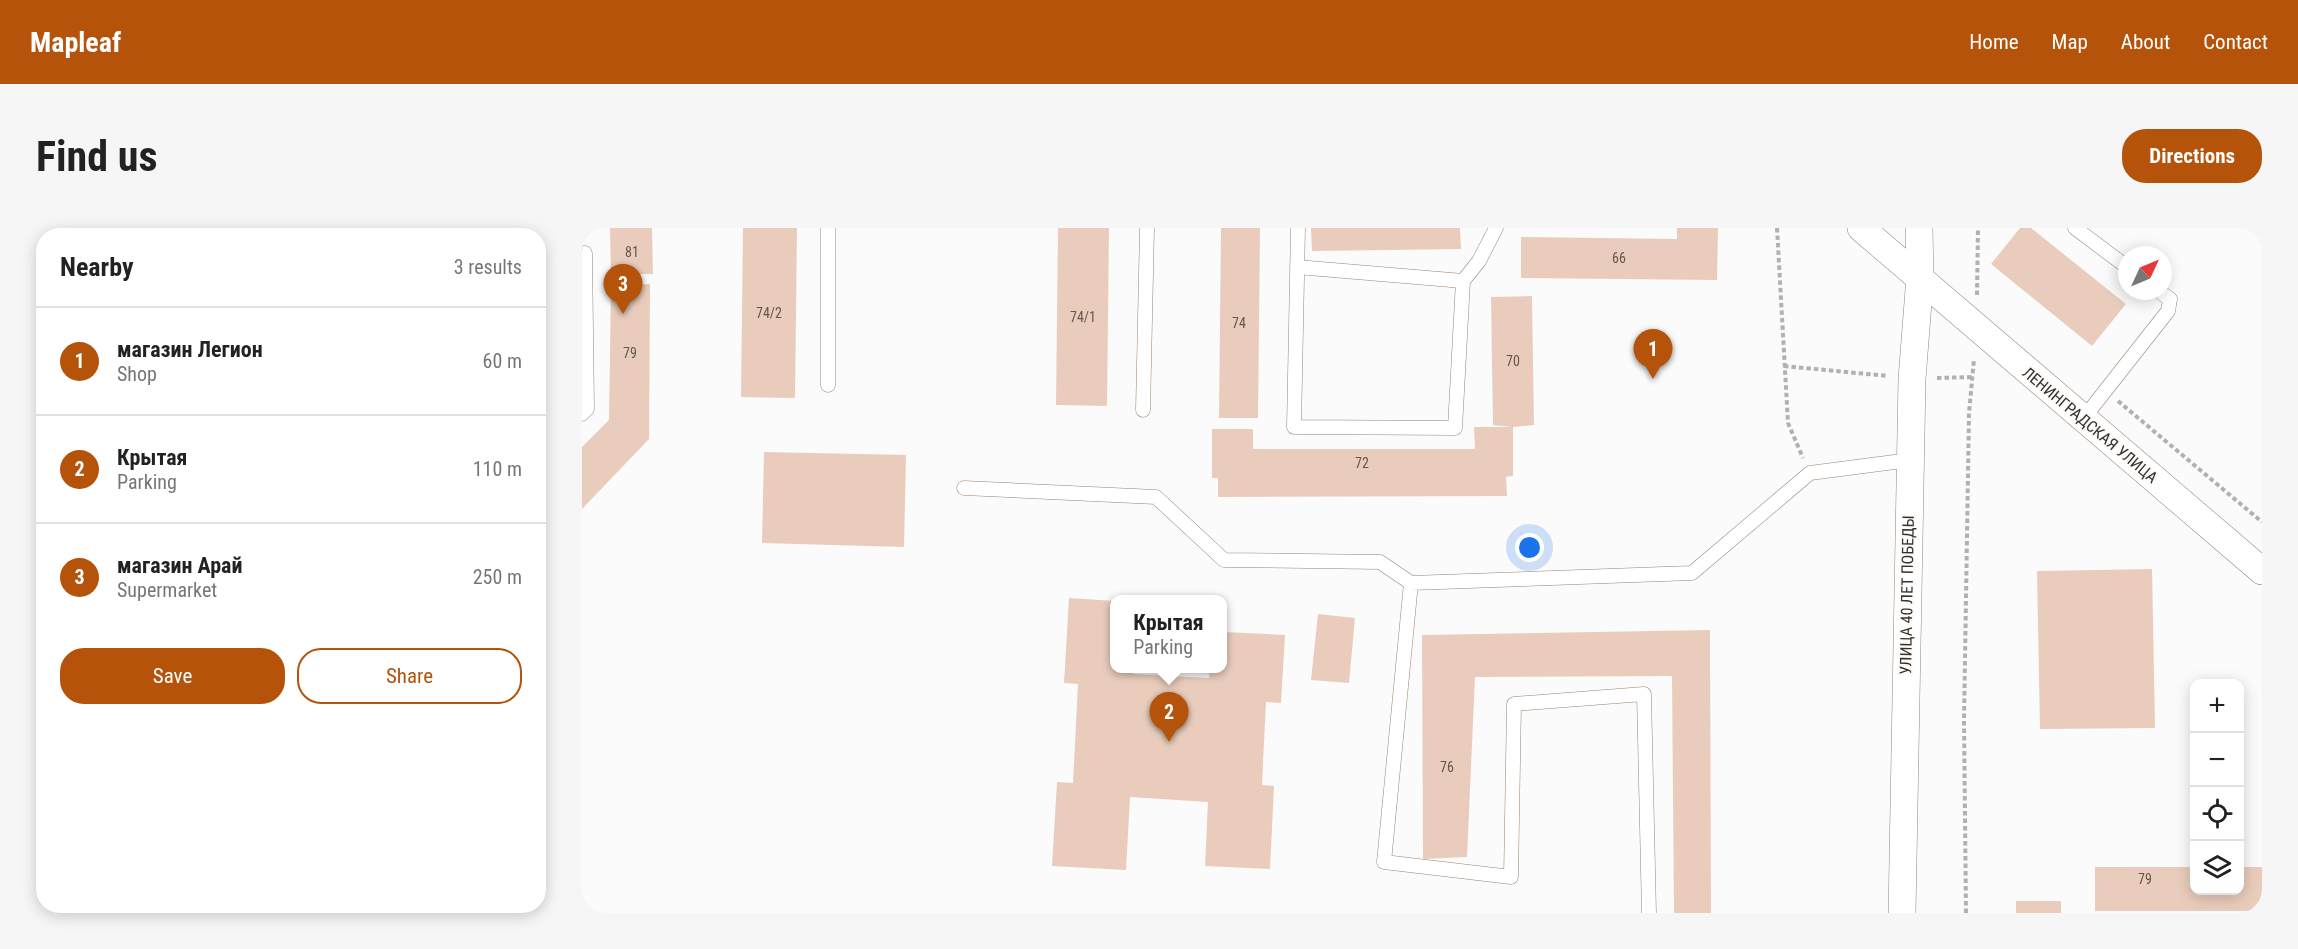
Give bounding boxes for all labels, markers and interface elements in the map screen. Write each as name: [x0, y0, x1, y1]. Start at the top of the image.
text: Mapleaf: [30, 26, 121, 59]
text: Home: [1969, 30, 2019, 54]
text: Map: [2052, 30, 2088, 54]
text: About: [2121, 30, 2170, 54]
text: Contact: [2203, 30, 2268, 54]
button: Directions: [2122, 129, 2262, 183]
text: Find us: [36, 132, 157, 181]
house number: 81: [625, 244, 639, 260]
north arrow: [2118, 246, 2172, 300]
house number: 66: [1612, 250, 1626, 266]
text: Nearby: [60, 252, 134, 282]
text: 3 results: [454, 255, 522, 279]
pin: 3: [604, 264, 642, 314]
house number: 74/2: [756, 305, 782, 321]
house number: 74/1: [1070, 309, 1096, 325]
house number: 74: [1232, 315, 1246, 331]
pin: 1: [1634, 330, 1672, 379]
text: магазин Легион: [117, 337, 263, 362]
house number: 79: [623, 345, 637, 361]
text: 1: [74, 349, 85, 373]
text: 60 m: [483, 349, 522, 373]
house number: 70: [1506, 353, 1520, 369]
text: Shop: [117, 362, 157, 386]
street label: ЛЕНИНГРАДСКАЯ УЛИЦА: [2019, 363, 2161, 487]
text: Крытая: [117, 445, 187, 470]
house number: 72: [1355, 455, 1369, 471]
text: 2: [74, 457, 85, 481]
text: 110 m: [473, 457, 522, 481]
text: Parking: [117, 470, 177, 494]
street label: УЛИЦА 40 ЛЕТ ПОБЕДЫ: [1896, 515, 1918, 675]
your location: [1515, 533, 1544, 562]
text: магазин Арай: [117, 553, 242, 578]
text: 3: [74, 565, 85, 589]
text: 250 m: [473, 565, 522, 589]
text: Supermarket: [117, 578, 217, 602]
popup: [1110, 595, 1227, 673]
text: Крытая: [1133, 610, 1204, 635]
text: Parking: [1133, 635, 1193, 659]
button: Save: [60, 648, 285, 704]
button: Share: [297, 648, 522, 704]
map controls: [2190, 679, 2244, 895]
button: +: [2190, 679, 2244, 733]
pin: 2: [1150, 692, 1188, 742]
button: −: [2190, 733, 2244, 787]
house number: 76: [1440, 759, 1454, 775]
button: locate: [2190, 787, 2244, 841]
button: layers: [2190, 841, 2244, 895]
house number: 79: [2138, 871, 2152, 887]

